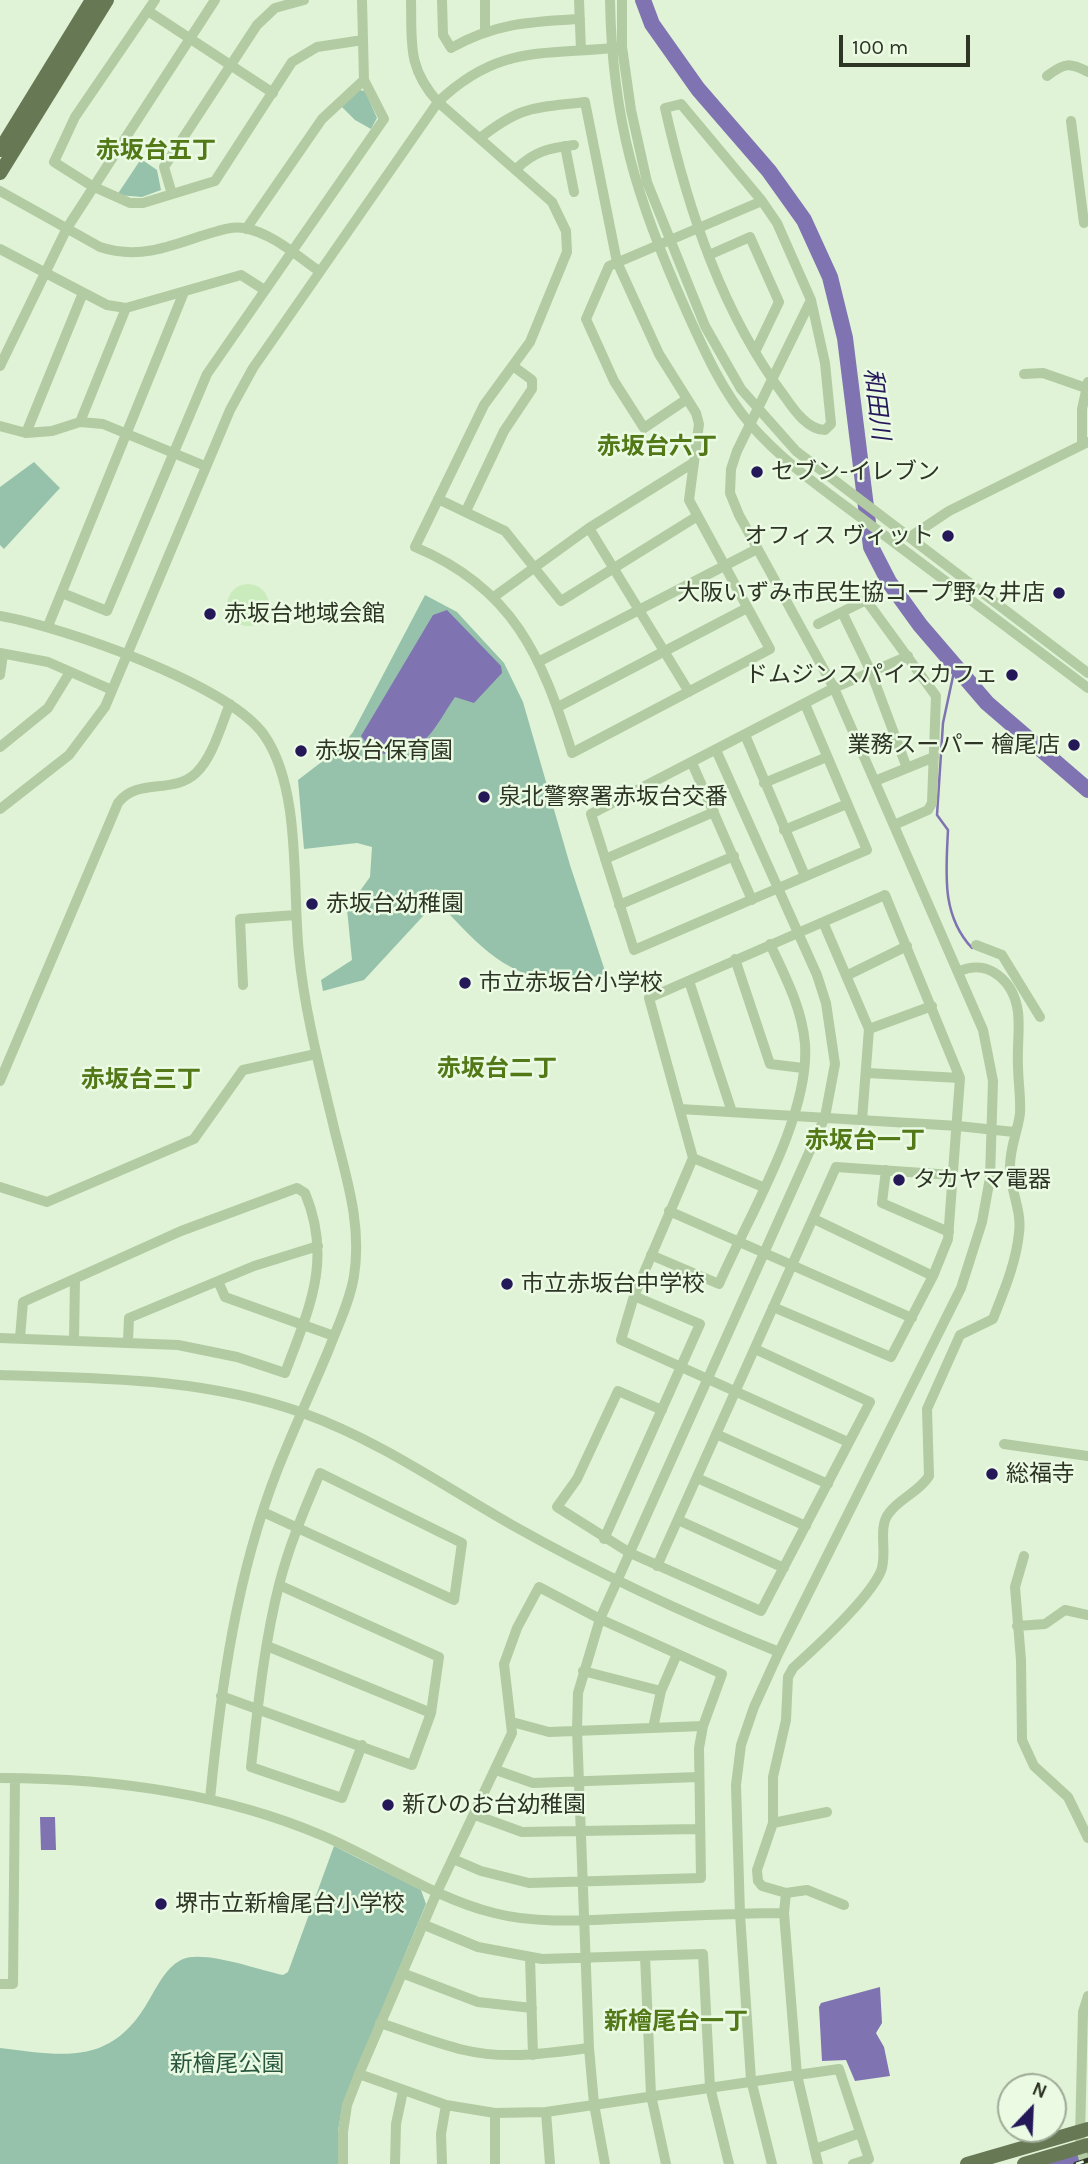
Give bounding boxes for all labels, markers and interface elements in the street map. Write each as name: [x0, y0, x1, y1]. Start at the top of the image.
scale bar: [843, 21, 974, 65]
text: 100 m: [852, 35, 909, 59]
district label: 赤坂台五丁: [96, 137, 216, 165]
water label: 和田川: [857, 367, 895, 441]
district label: 赤坂台六丁: [597, 433, 717, 461]
place label: セブン-イレブン: [771, 458, 940, 486]
marker: セブン-イレブン: [749, 464, 765, 480]
place label: オフィス ヴィット: [745, 522, 934, 550]
marker: オフィス ヴィット: [940, 528, 956, 544]
place label: 大阪いずみ市民生協コープ野々井店: [677, 579, 1045, 607]
marker: 大阪いずみ市民生協コープ野々井店: [1051, 585, 1067, 601]
place label: 赤坂台地域会館: [224, 600, 385, 628]
marker: 赤坂台地域会館: [202, 606, 218, 622]
place label: ドムジンスパイスカフェ: [745, 661, 998, 689]
marker: ドムジンスパイスカフェ: [1004, 667, 1020, 683]
place label: 業務スーパー 檜尾店: [848, 731, 1060, 759]
place label: 赤坂台保育園: [315, 737, 453, 765]
marker: 業務スーパー 檜尾店: [1066, 737, 1082, 753]
marker: 赤坂台保育園: [293, 743, 309, 759]
place label: 泉北警察署赤坂台交番: [498, 783, 728, 811]
marker: 泉北警察署赤坂台交番: [476, 789, 492, 805]
place label: 赤坂台幼稚園: [326, 890, 464, 918]
marker: 赤坂台幼稚園: [304, 896, 320, 912]
place label: 市立赤坂台小学校: [479, 969, 663, 997]
marker: 市立赤坂台小学校: [457, 975, 473, 991]
district label: 赤坂台二丁: [437, 1055, 557, 1083]
district label: 赤坂台三丁: [81, 1066, 201, 1094]
district label: 赤坂台一丁: [805, 1127, 925, 1155]
place label: タカヤマ電器: [913, 1166, 1051, 1194]
marker: タカヤマ電器: [891, 1172, 907, 1188]
place label: 市立赤坂台中学校: [521, 1270, 705, 1298]
marker: 市立赤坂台中学校: [499, 1276, 515, 1292]
place label: 総福寺: [1006, 1460, 1075, 1488]
marker: 総福寺: [984, 1466, 1000, 1482]
place label: 新ひのお台幼稚園: [402, 1791, 586, 1819]
marker: 新ひのお台幼稚園: [380, 1797, 396, 1813]
place label: 堺市立新檜尾台小学校: [175, 1890, 405, 1918]
marker: 堺市立新檜尾台小学校: [153, 1896, 169, 1912]
district label: 新檜尾台一丁: [604, 2008, 748, 2036]
park label: 新檜尾公園: [170, 2050, 284, 2078]
north arrow: [997, 2073, 1067, 2143]
text: N: [1029, 2078, 1050, 2103]

